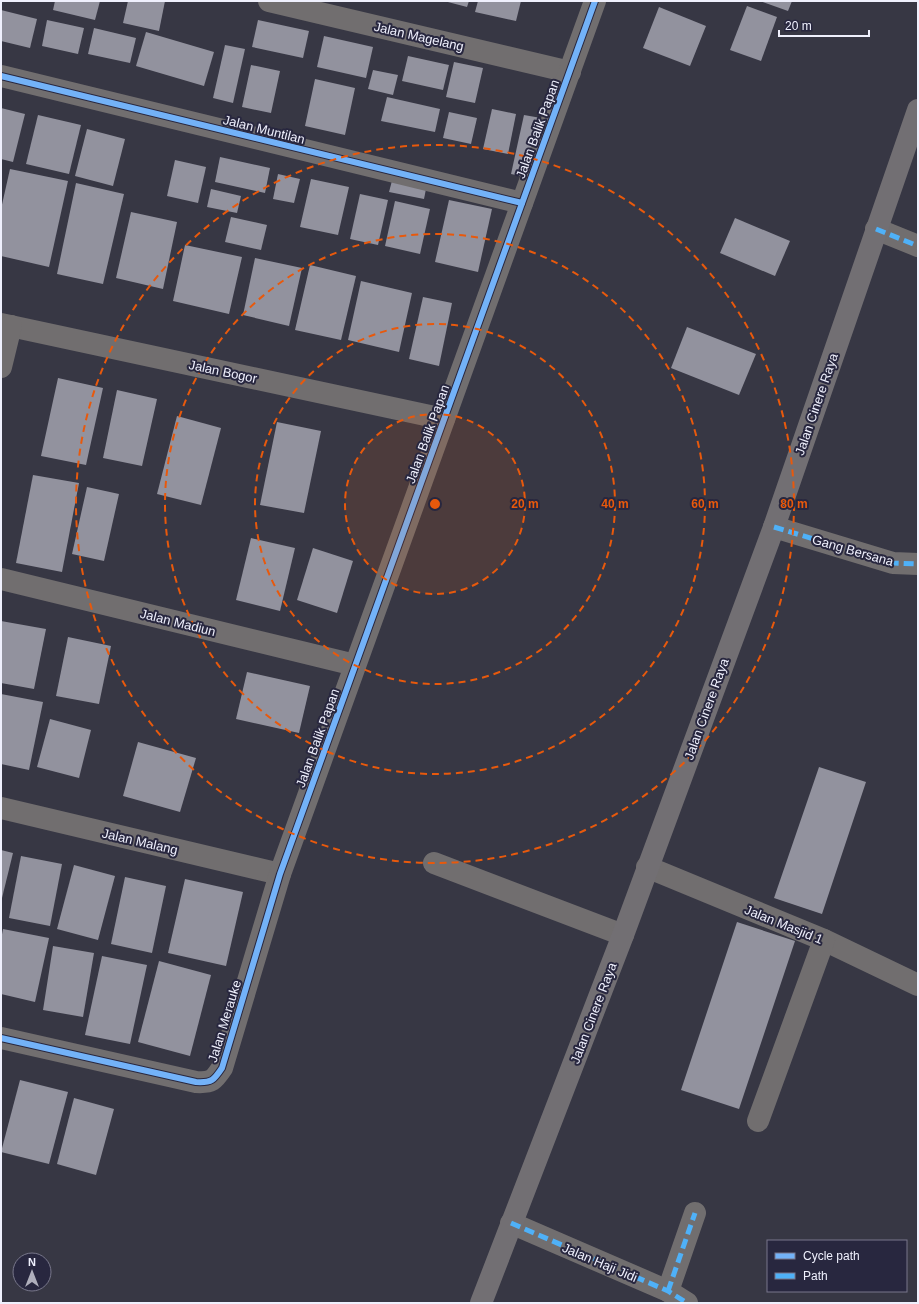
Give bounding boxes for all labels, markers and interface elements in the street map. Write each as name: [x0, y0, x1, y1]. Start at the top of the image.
scale bar: [779, 12, 869, 38]
street label: Jalan Magelang: [372, 19, 465, 54]
text: 20 m: [785, 19, 812, 33]
street label: Jalan Balik Papan: [513, 78, 562, 181]
street label: Jalan Muntilan: [221, 112, 306, 147]
street label: Jalan Cinere Raya: [792, 350, 841, 457]
street label: Jalan Bogor: [187, 357, 259, 386]
street label: Jalan Balik Papan: [403, 383, 452, 486]
centre of rings: [428, 497, 442, 511]
text: 20 m: [511, 497, 539, 511]
text: 40 m: [601, 497, 629, 511]
text: 60 m: [691, 497, 719, 511]
text: 80 m: [780, 497, 808, 511]
street label: Gang Bersana: [810, 532, 896, 569]
street label: Jalan Madiun: [139, 606, 217, 639]
street label: Jalan Cinere Raya: [681, 656, 732, 762]
street label: Jalan Balik Papan: [293, 687, 342, 790]
street label: Jalan Malang: [101, 825, 179, 857]
street label: Jalan Masjid 1: [742, 902, 825, 947]
street label: Jalan Cinere Raya: [567, 960, 620, 1066]
street label: Jalan Merauke: [205, 978, 244, 1064]
street label: Jalan Haji Jidi: [560, 1240, 640, 1285]
legend: [767, 1240, 907, 1292]
text: Cycle path: [803, 1249, 860, 1263]
north arrow: [12, 1252, 52, 1292]
text: N: [28, 1256, 36, 1268]
text: Path: [803, 1269, 828, 1283]

